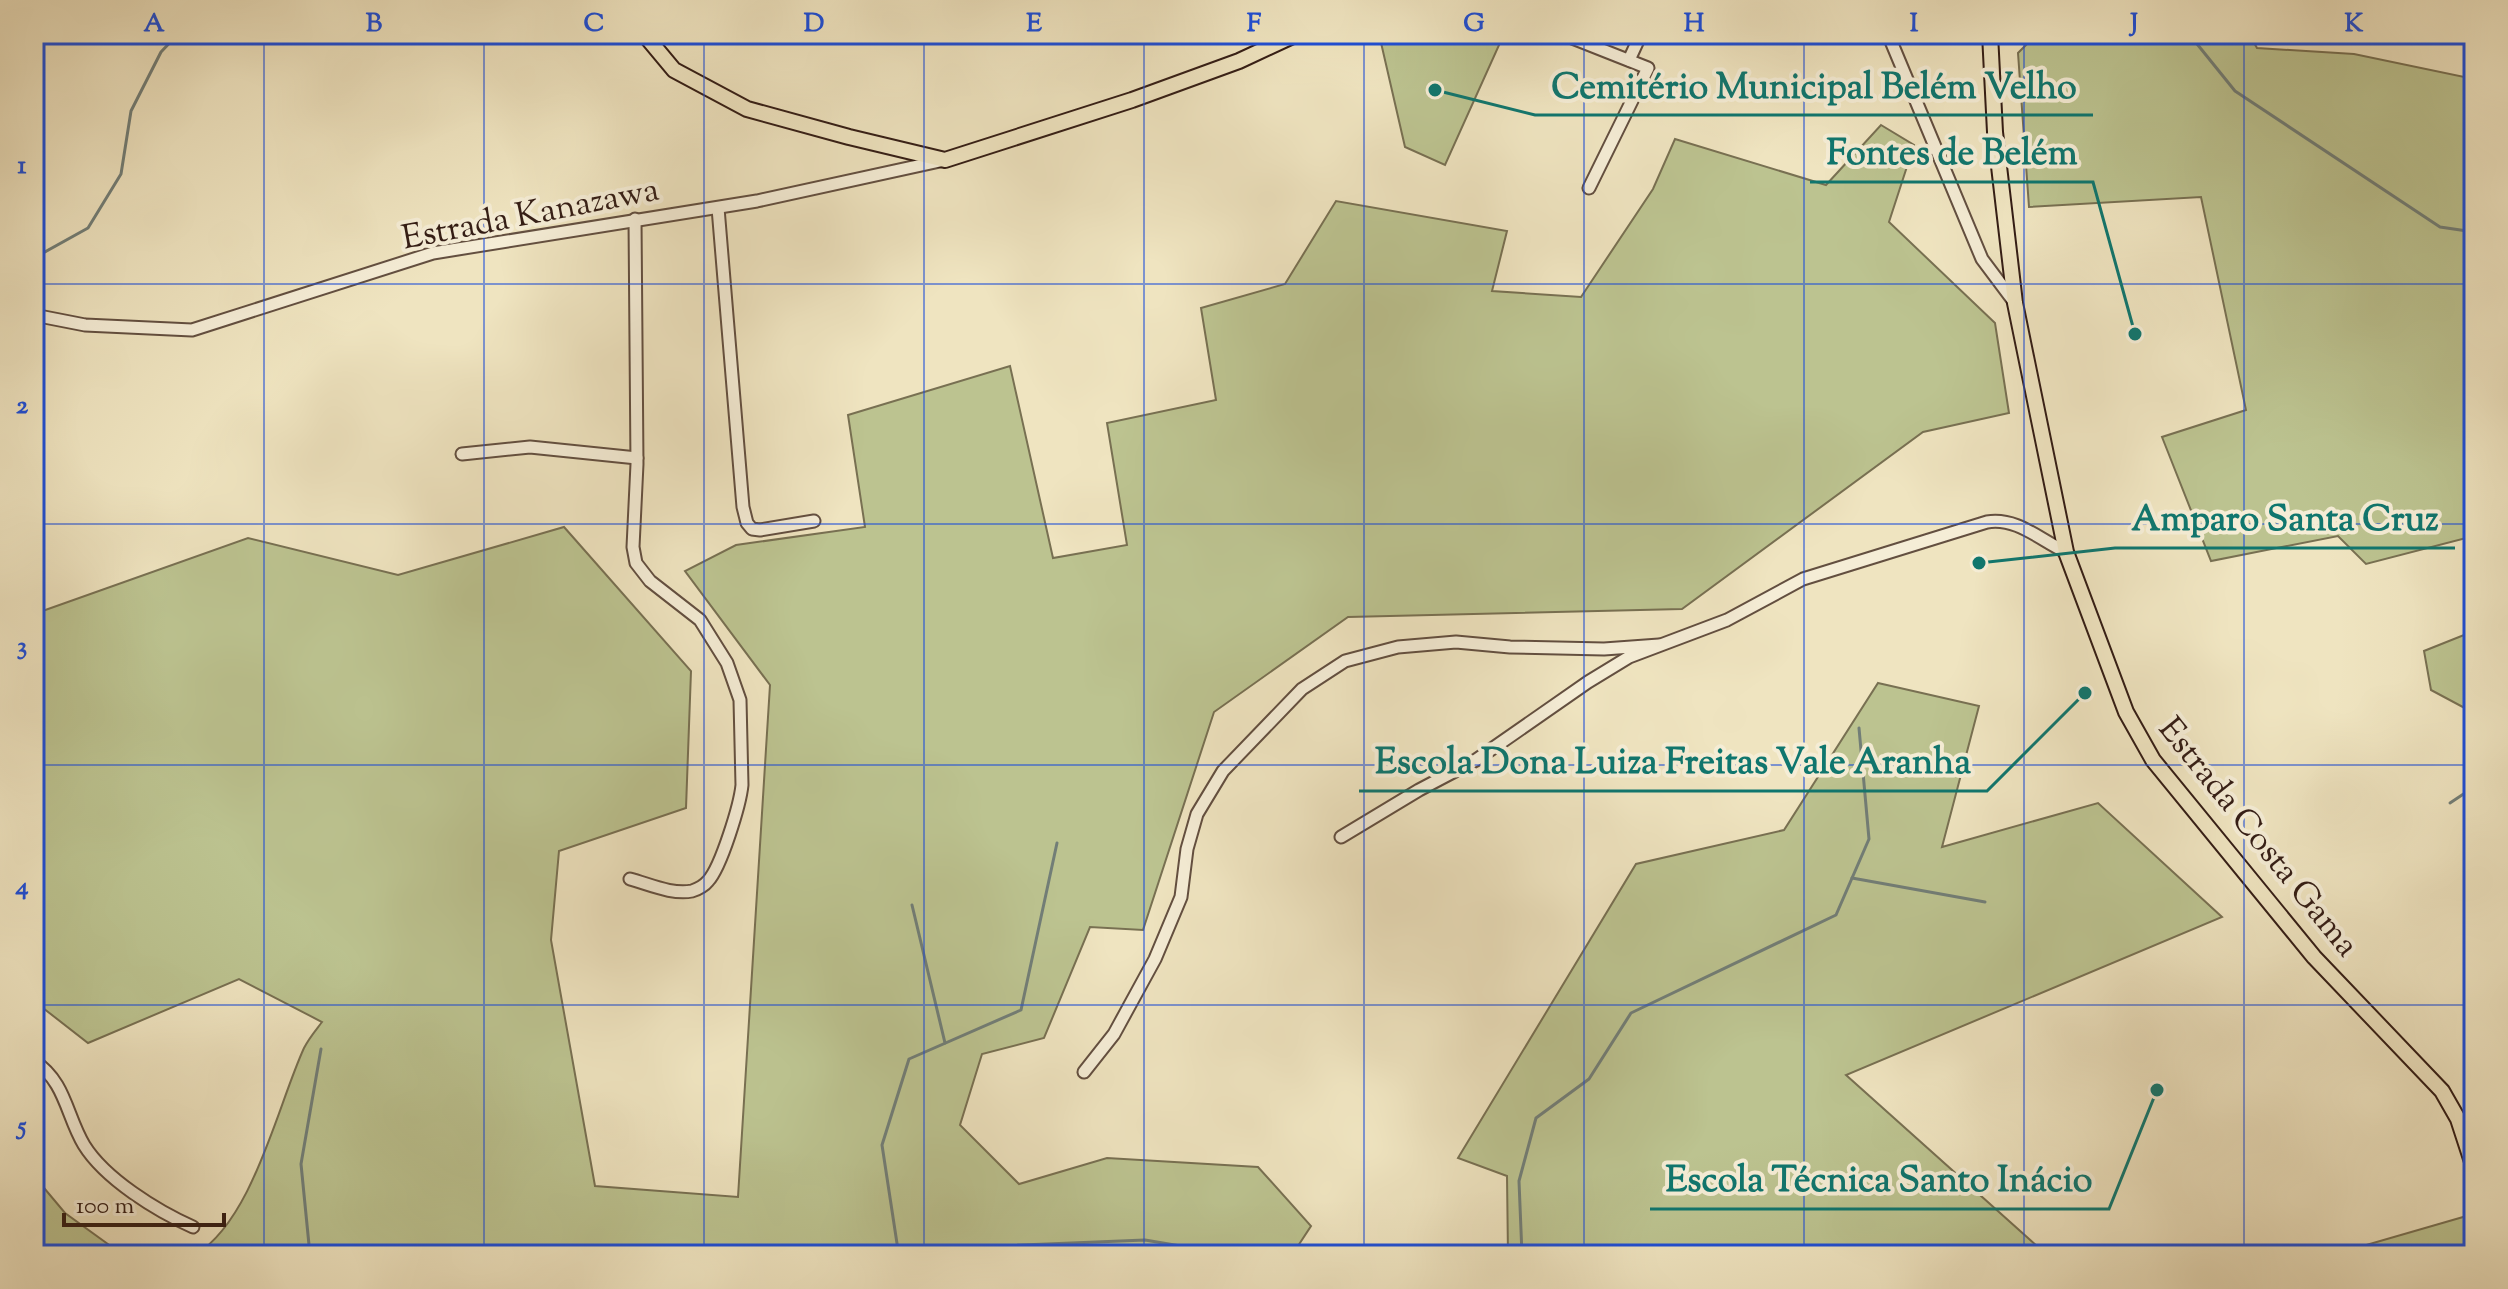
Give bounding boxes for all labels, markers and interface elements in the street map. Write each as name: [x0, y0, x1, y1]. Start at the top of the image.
text: A: [143, 6, 165, 43]
text: B: [366, 6, 383, 43]
text: C: [584, 6, 604, 43]
text: D: [804, 6, 824, 43]
text: E: [1026, 6, 1042, 43]
text: F: [1247, 6, 1262, 43]
text: G: [1463, 6, 1485, 43]
text: H: [1684, 6, 1705, 43]
text: I: [1910, 6, 1919, 43]
text: J: [2128, 6, 2138, 43]
text: K: [2345, 6, 2364, 43]
callout: Cemitério Municipal Belém Velho: [1535, 55, 2093, 115]
text: Cemitério Municipal Belém Velho: [1551, 63, 2077, 115]
callout: Fontes de Belém: [1810, 122, 2093, 182]
text: Fontes de Belém: [1827, 129, 2078, 181]
text: 1: [18, 148, 27, 185]
street label: Estrada Kanazawa: [398, 167, 663, 264]
text: 2: [16, 388, 29, 425]
callout: Amparo Santa Cruz: [2115, 488, 2455, 548]
text: Amparo Santa Cruz: [2131, 495, 2439, 547]
text: 3: [17, 629, 27, 666]
street label: Estrada Costa Gama: [2145, 708, 2369, 969]
callout: Escola Dona Luiza Freitas Vale Aranha: [1359, 731, 1987, 791]
text: Escola Dona Luiza Freitas Vale Aranha: [1375, 738, 1971, 790]
text: 4: [14, 869, 29, 906]
text: 5: [16, 1109, 27, 1146]
callout: Escola Técnica Santo Inácio: [1650, 1149, 2109, 1209]
text: Escola Técnica Santo Inácio: [1666, 1156, 2092, 1208]
scale bar: [64, 1177, 224, 1227]
text: 100 m: [76, 1190, 134, 1224]

